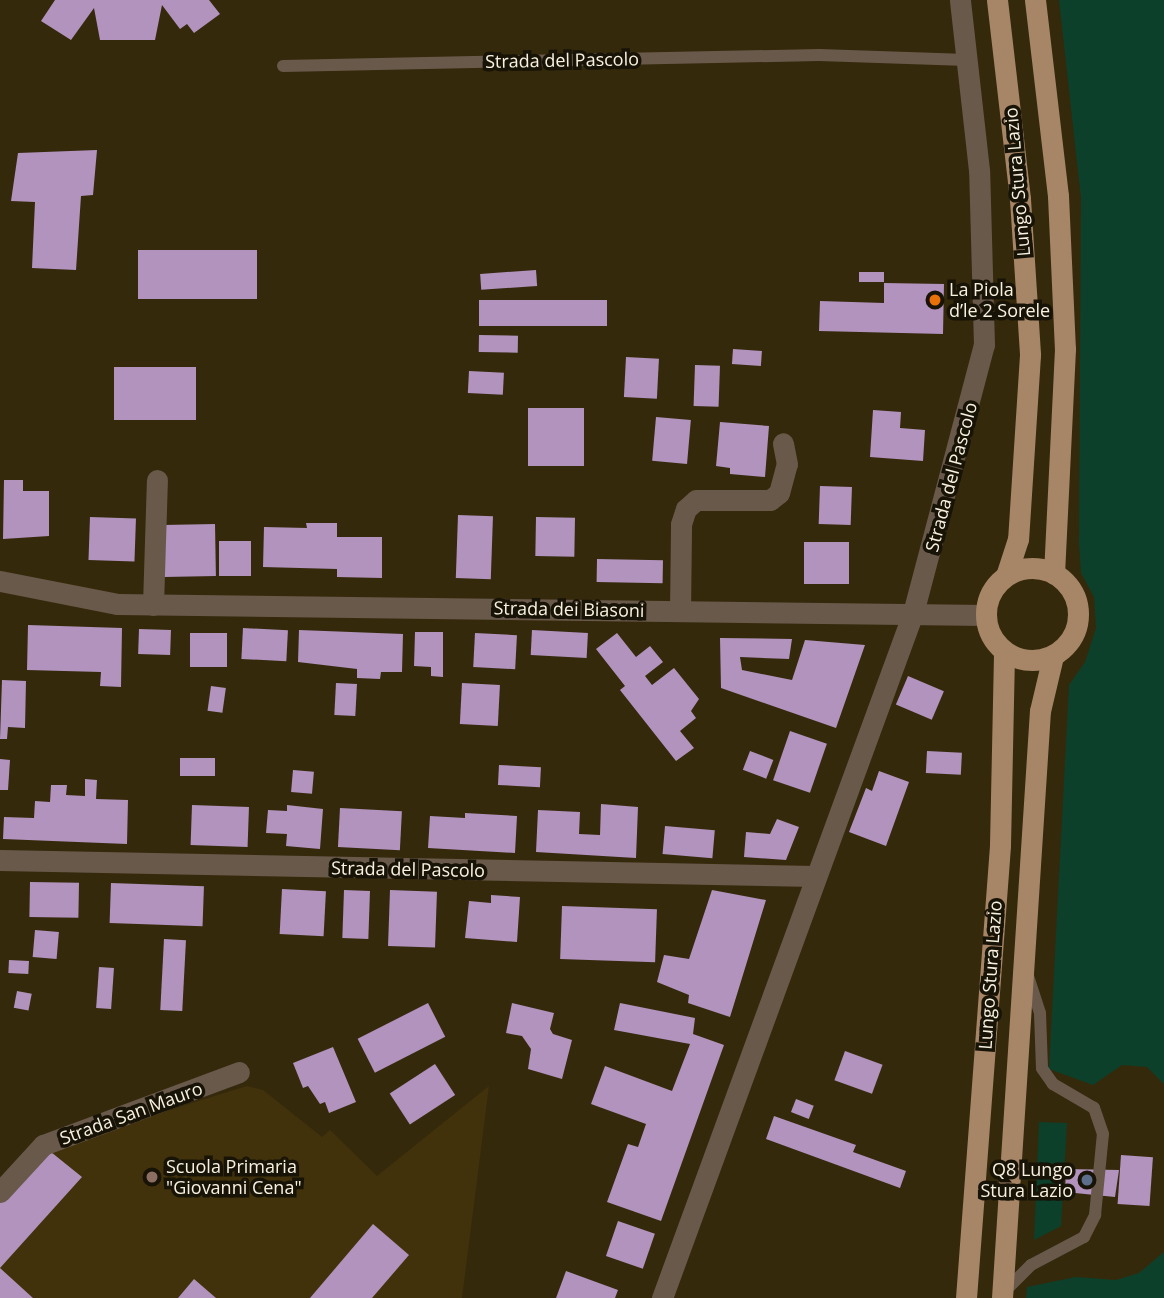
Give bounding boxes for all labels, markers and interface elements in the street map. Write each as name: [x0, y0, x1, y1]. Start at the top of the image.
street label: Strada del Pascolo: [485, 48, 639, 72]
street label: Lungo Stura Lazio: [1000, 107, 1034, 257]
place label: La Piola d’le 2 Sorele: [949, 279, 1050, 322]
marker: La Piola d’le 2 Sorele: [927, 292, 943, 308]
street label: Strada del Pascolo: [921, 400, 981, 554]
street label: Strada dei Biasoni: [493, 597, 645, 621]
street label: Strada del Pascolo: [331, 857, 485, 881]
street label: Lungo Stura Lazio: [974, 900, 1006, 1050]
street label: Strada San Mauro: [57, 1077, 205, 1149]
place label: Scuola Primaria "Giovanni Cena": [166, 1156, 302, 1198]
place label: Q8 Lungo Stura Lazio: [980, 1159, 1073, 1202]
marker: Scuola Primaria "Giovanni Cena": [144, 1169, 160, 1185]
marker: Q8 Lungo Stura Lazio: [1079, 1172, 1095, 1188]

